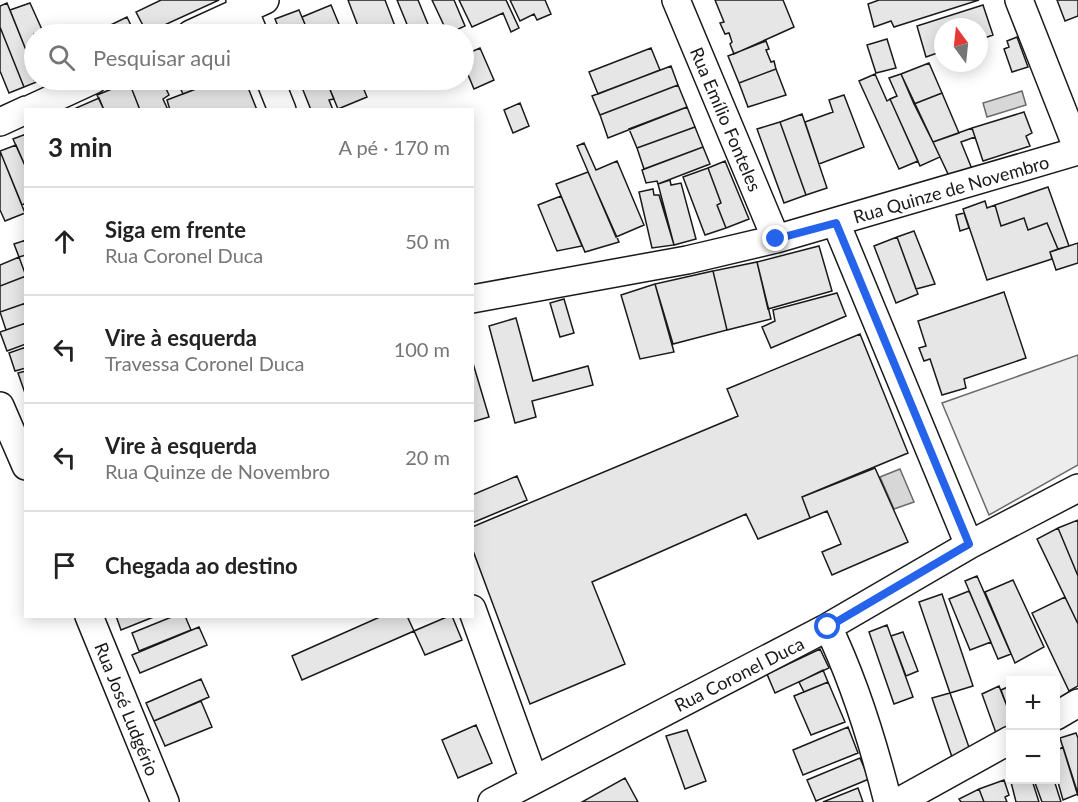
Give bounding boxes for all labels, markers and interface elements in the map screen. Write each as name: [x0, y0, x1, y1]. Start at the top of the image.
north arrow: [934, 18, 988, 72]
search box: [24, 24, 474, 90]
icon: search: [45, 41, 78, 74]
text: Pesquisar aqui: [93, 44, 231, 71]
street label: Rua Emílio Fonteles: [686, 44, 766, 195]
text: 3 min: [48, 131, 112, 163]
text: A pé · 170 m: [338, 135, 450, 159]
street label: Rua Quinze de Novembro: [851, 150, 1051, 228]
text: Siga em frente: [105, 216, 246, 243]
icon: ahead: [48, 225, 81, 258]
route end: [762, 225, 788, 251]
text: 50 m: [405, 229, 450, 253]
text: Rua Coronel Duca: [105, 243, 263, 267]
text: Vire à esquerda: [105, 324, 257, 351]
icon: left: [48, 333, 81, 366]
text: 100 m: [394, 337, 450, 361]
text: Travessa Coronel Duca: [105, 351, 304, 375]
text: Vire à esquerda: [105, 432, 257, 459]
icon: left: [48, 441, 81, 474]
text: 20 m: [405, 445, 450, 469]
text: Rua Quinze de Novembro: [105, 459, 330, 483]
icon: arrive: [48, 549, 81, 582]
text: Chegada ao destino: [105, 552, 298, 579]
route start: [814, 613, 840, 639]
street label: Rua Coronel Duca: [671, 632, 807, 716]
street label: Rua José Ludgério: [90, 639, 164, 779]
map controls: [1006, 676, 1060, 784]
button: +: [1006, 676, 1060, 730]
button: −: [1006, 730, 1060, 784]

